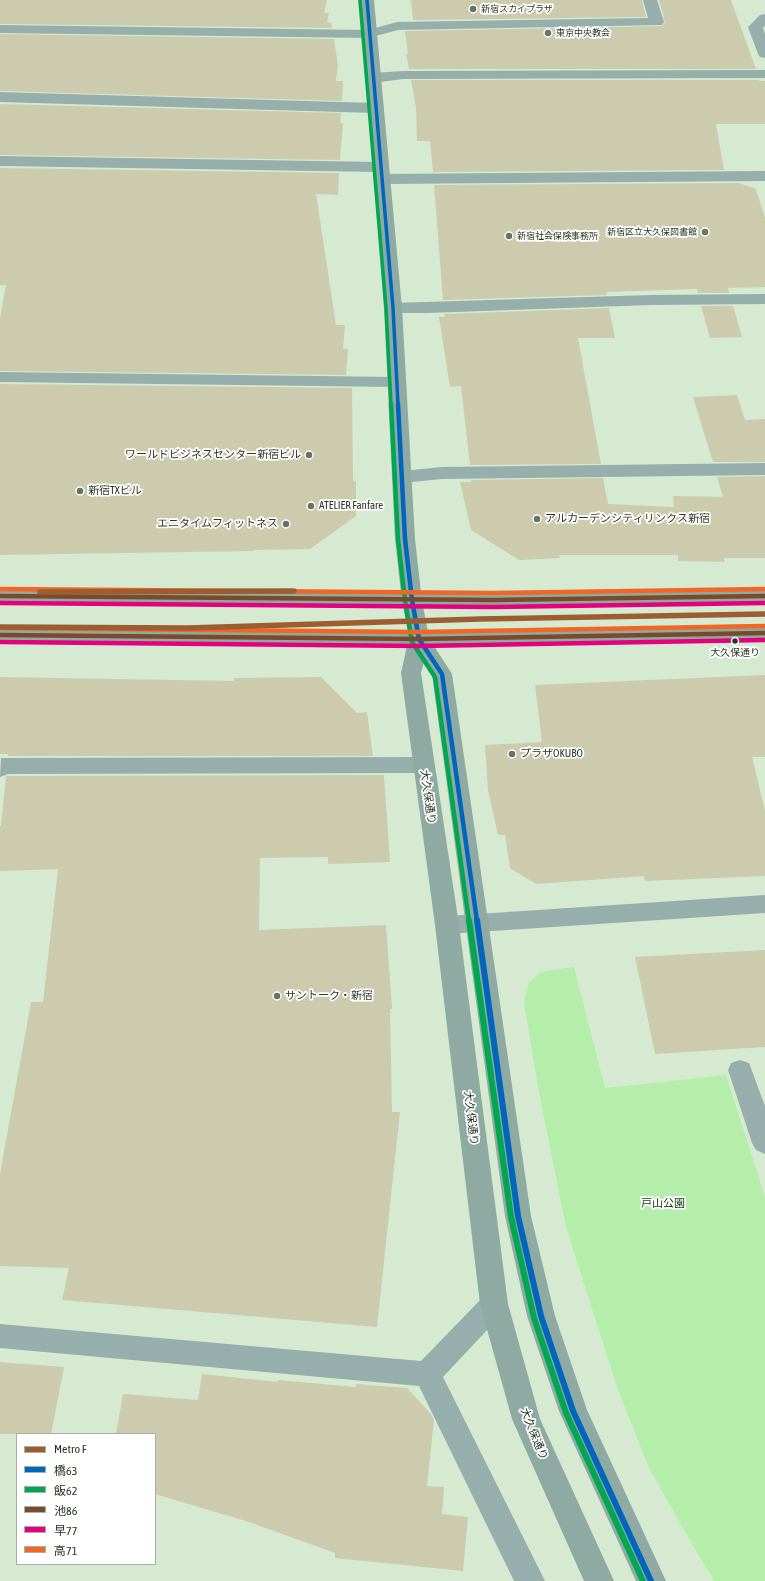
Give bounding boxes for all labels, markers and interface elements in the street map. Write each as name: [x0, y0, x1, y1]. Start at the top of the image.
marker: 新宿スカイプラザ: [468, 4, 478, 14]
place label: 新宿スカイプラザ: [481, 4, 553, 14]
marker: 東京中央教会: [543, 28, 553, 38]
place label: 東京中央教会: [556, 28, 610, 38]
place label: 新宿区立大久保図書館: [607, 227, 697, 237]
marker: 新宿区立大久保図書館: [700, 227, 710, 237]
marker: 新宿社会保険事務所: [504, 231, 514, 241]
place label: 新宿社会保険事務所: [517, 231, 598, 241]
place label: ワールドビジネスセンター新宿ビル: [125, 448, 301, 462]
marker: ワールドビジネスセンター新宿ビル: [304, 450, 314, 460]
place label: 新宿TXビル: [88, 484, 142, 498]
marker: 新宿TXビル: [75, 486, 85, 496]
place label: ATELIER Fanfare: [319, 499, 383, 513]
marker: ATELIER Fanfare: [306, 501, 316, 511]
place label: アルカーデンシティリンクス新宿: [545, 512, 710, 526]
marker: アルカーデンシティリンクス新宿: [532, 514, 542, 524]
place label: エニタイムフィットネス: [157, 517, 278, 531]
marker: エニタイムフィットネス: [281, 519, 291, 529]
marker: 大久保通り: [730, 636, 740, 646]
place label: 大久保通り: [710, 647, 760, 659]
place label: プラザOKUBO: [520, 747, 583, 761]
marker: プラザOKUBO: [507, 749, 517, 759]
street label: 大久保通り: [418, 769, 438, 825]
place label: サントーク・新宿: [285, 989, 373, 1003]
marker: サントーク・新宿: [272, 991, 282, 1001]
street label: 大久保通り: [461, 1090, 481, 1146]
park label: 戸山公園: [641, 1197, 685, 1211]
street label: 大久保通り: [518, 1406, 550, 1462]
legend: [16, 1433, 156, 1565]
text: Metro F: [54, 1442, 87, 1456]
text: 橋63: [54, 1464, 77, 1478]
text: 飯62: [54, 1484, 77, 1498]
text: 池86: [54, 1504, 77, 1518]
text: 早77: [54, 1524, 77, 1538]
text: 高71: [54, 1544, 77, 1558]

